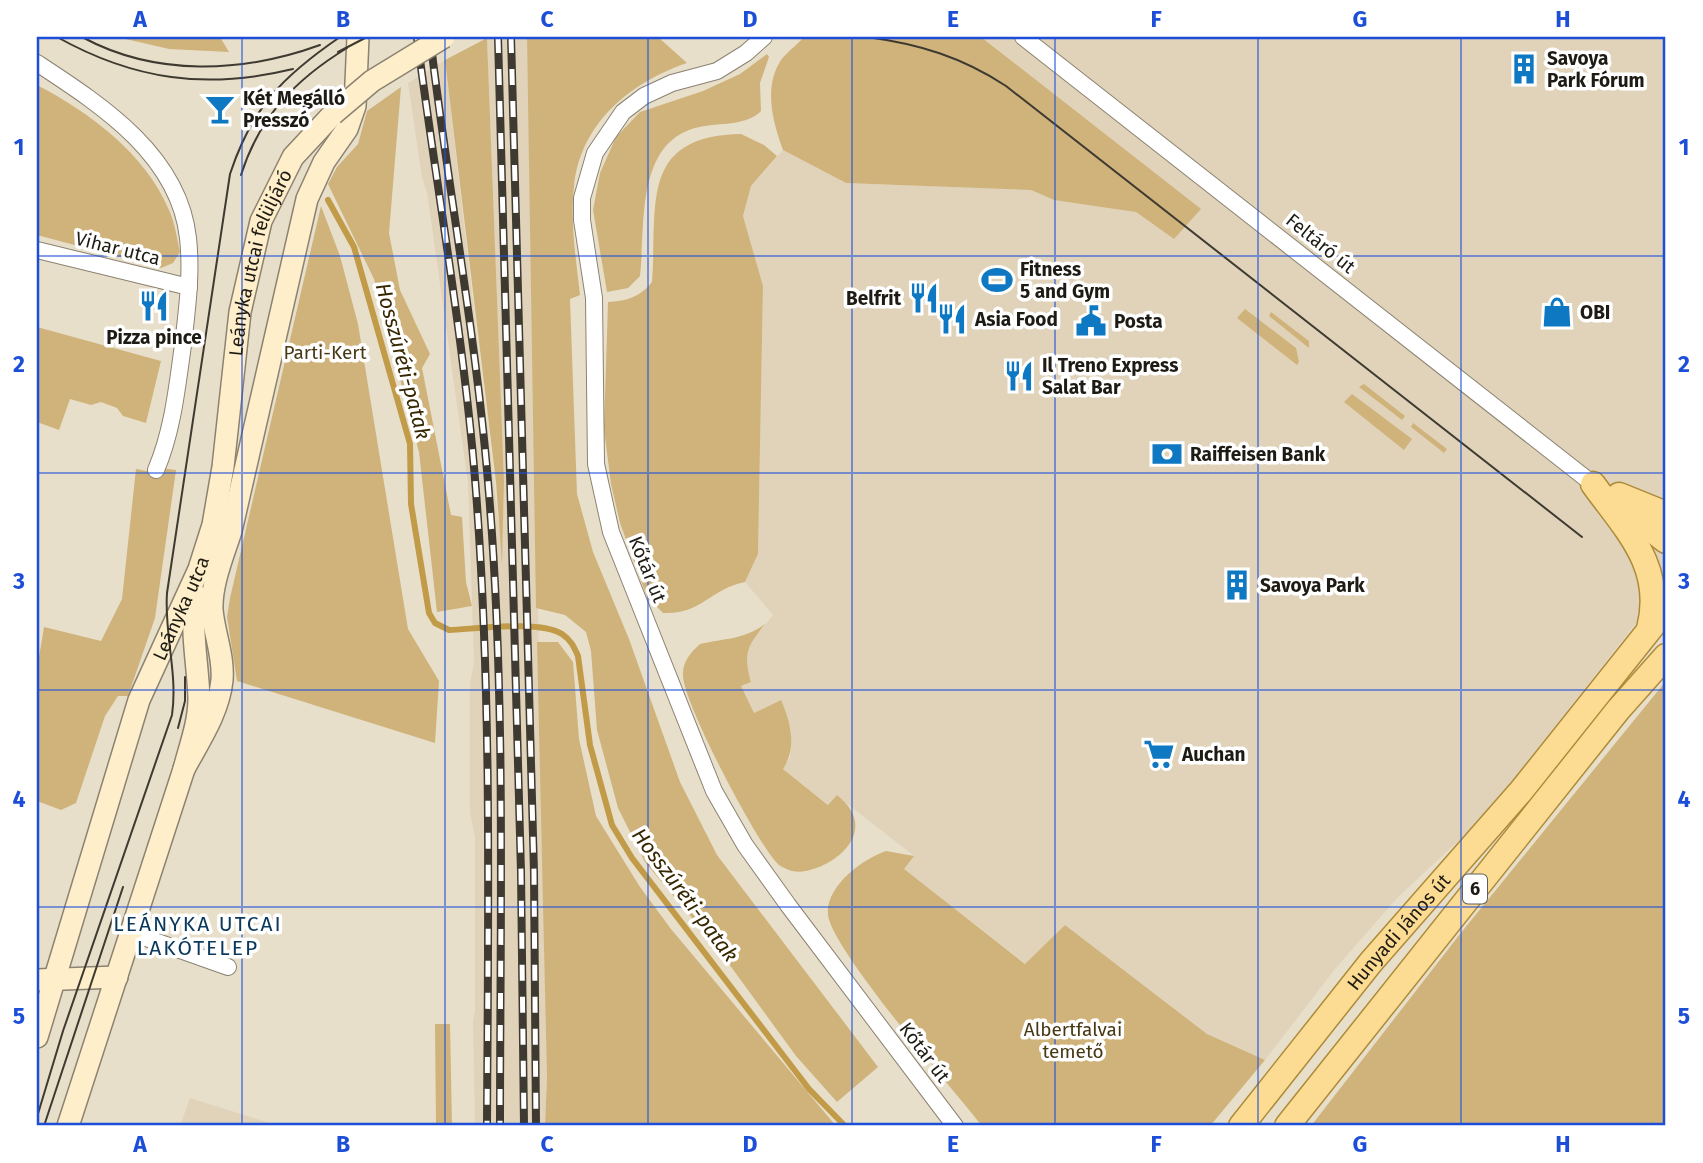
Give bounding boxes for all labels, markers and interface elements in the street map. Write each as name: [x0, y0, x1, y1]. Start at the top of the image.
text: A: [132, 5, 147, 33]
text: B: [336, 5, 350, 33]
text: C: [540, 5, 554, 33]
text: D: [743, 5, 758, 33]
text: E: [947, 5, 959, 33]
text: F: [1150, 5, 1162, 33]
text: G: [1353, 5, 1367, 33]
text: H: [1555, 5, 1571, 33]
place label: Savoya Park Fórum: [1547, 47, 1645, 92]
building icon: Savoya Park Fórum: [1507, 52, 1541, 86]
place label: Két Megálló Presszó: [243, 87, 345, 132]
bar icon: Két Megálló Presszó: [203, 92, 237, 126]
text: 1: [14, 133, 24, 161]
text: 1: [1679, 133, 1689, 161]
street label: Leányka utcai felüljáró: [224, 165, 297, 357]
street label: Feltáró út: [1281, 209, 1360, 278]
street label: Vihar utca: [73, 227, 163, 270]
place label: Fitness 5 and Gym: [1020, 258, 1110, 303]
sports icon: Fitness 5 and Gym: [980, 263, 1014, 297]
water label: Hosszúréti-patak: [370, 280, 436, 442]
restaurant icon: Belfrit: [907, 281, 941, 315]
place label: Belfrit: [846, 287, 902, 310]
restaurant icon: Pizza pince: [137, 289, 171, 323]
shop icon: OBI: [1540, 295, 1574, 329]
place label: OBI: [1580, 301, 1610, 324]
restaurant icon: Asia Food: [935, 302, 969, 336]
public building icon: Posta: [1074, 304, 1108, 338]
place label: Asia Food: [974, 308, 1058, 331]
place label: Posta: [1114, 310, 1163, 333]
place label: Pizza pince: [106, 326, 202, 349]
park label: Parti-Kert: [283, 341, 367, 364]
text: 2: [13, 350, 25, 378]
text: 2: [1678, 350, 1690, 378]
place label: Il Treno Express Salat Bar: [1042, 354, 1178, 399]
restaurant icon: Il Treno Express Salat Bar: [1002, 359, 1036, 393]
bank icon: Raiffeisen Bank: [1150, 437, 1184, 471]
place label: Raiffeisen Bank: [1190, 443, 1326, 466]
street label: Kőtár út: [624, 533, 671, 606]
street label: Leányka utca: [148, 554, 214, 664]
text: 3: [12, 567, 25, 595]
text: 3: [1677, 567, 1690, 595]
building icon: Savoya Park: [1220, 568, 1254, 602]
place label: Savoya Park: [1260, 574, 1365, 597]
supermarket icon: Auchan: [1142, 737, 1176, 771]
place label: Auchan: [1181, 743, 1246, 766]
text: 4: [13, 785, 26, 813]
text: 4: [1678, 785, 1691, 813]
water label: Hosszúréti-patak: [626, 823, 744, 967]
street label: Hunyadi János út: [1342, 869, 1455, 995]
road number: 6: [1463, 874, 1487, 904]
district label: LEÁNYKA UTCAI LAKÓTELEP: [113, 911, 283, 961]
text: 5: [13, 1002, 25, 1030]
text: 5: [1678, 1002, 1690, 1030]
street label: Kőtár út: [895, 1018, 955, 1087]
park label: Albertfalvai temető: [1024, 1018, 1122, 1063]
text: A: [132, 1130, 147, 1158]
text: B: [336, 1130, 350, 1158]
text: C: [540, 1130, 554, 1158]
text: D: [743, 1130, 758, 1158]
text: E: [947, 1130, 959, 1158]
text: F: [1150, 1130, 1162, 1158]
text: G: [1353, 1130, 1367, 1158]
text: H: [1555, 1130, 1571, 1158]

